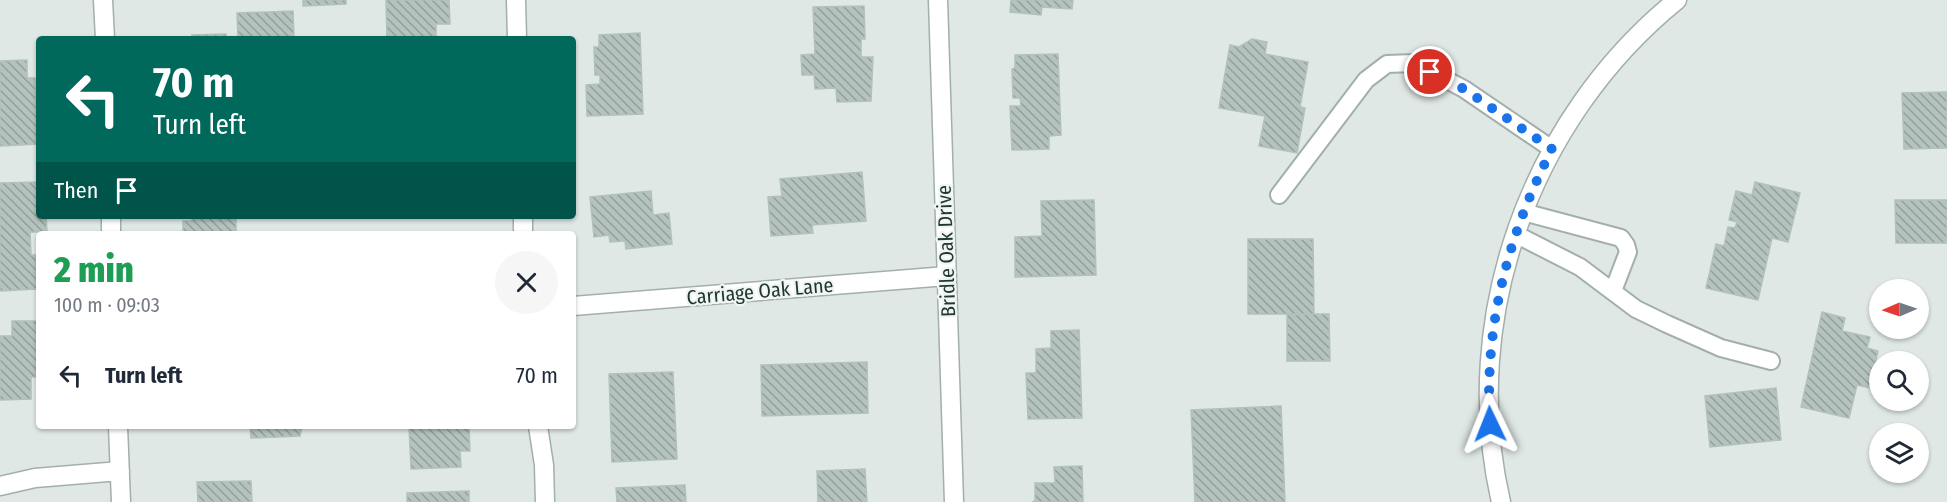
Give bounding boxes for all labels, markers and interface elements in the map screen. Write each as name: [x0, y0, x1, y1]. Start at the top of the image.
pin: [1404, 46, 1455, 97]
icon: arrive: [1413, 55, 1446, 88]
text: 70 m: [153, 58, 234, 108]
icon: left: [54, 60, 132, 138]
text: Turn left: [153, 109, 246, 141]
icon: arrive: [110, 174, 143, 207]
text: Then: [54, 177, 98, 204]
street label: Bridle Oak Drive: [932, 185, 960, 317]
text: 2 min: [54, 248, 134, 292]
button: close: [495, 251, 558, 314]
street label: Carriage Oak Lane: [686, 273, 834, 309]
north arrow: [1869, 279, 1929, 339]
map controls: [1869, 279, 1929, 483]
text: 100 m · 09:03: [54, 293, 160, 317]
button: search: [1869, 351, 1929, 411]
icon: left: [54, 359, 87, 392]
text: Turn left: [105, 362, 183, 389]
text: 70 m: [516, 362, 558, 389]
position arrow: [1458, 392, 1522, 456]
button: layers: [1869, 423, 1929, 483]

